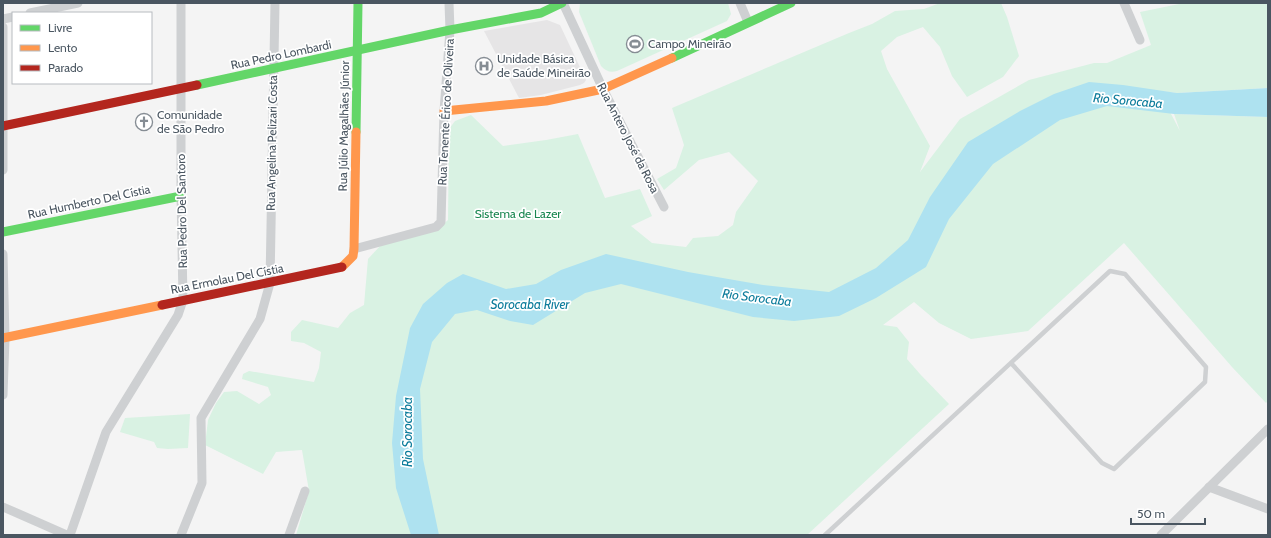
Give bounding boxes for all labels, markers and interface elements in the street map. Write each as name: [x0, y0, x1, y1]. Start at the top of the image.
legend: [12, 12, 152, 84]
text: Livre: [48, 20, 72, 35]
sports icon: Campo Mineirão: [625, 34, 645, 54]
place label: Campo Mineirão: [648, 36, 732, 51]
street label: Rua Pedro Lombardi: [229, 37, 333, 73]
street label: Rua Tenente Érico de Oliveira: [434, 38, 457, 186]
text: Lento: [48, 40, 78, 55]
place label: Unidade Básica de Saúde Mineirão: [497, 51, 591, 80]
hospital icon: Unidade Básica de Saúde Mineirão: [474, 56, 494, 76]
text: Parado: [48, 60, 84, 75]
street label: Rua Júlio Magalhães Júnior: [335, 60, 352, 191]
street label: Rua Angelina Pelizari Costa: [263, 75, 280, 211]
street label: Rua Antero José da Rosa: [594, 80, 663, 196]
water label: Rio Sorocaba: [1093, 89, 1163, 111]
place label: Comunidade de São Pedro: [157, 107, 225, 136]
church icon: Comunidade de São Pedro: [134, 112, 154, 132]
street label: Rua Pedro Del Santoro: [173, 153, 190, 269]
street label: Rua Humberto Del Cístia: [26, 181, 152, 222]
park label: Sistema de Lazer: [475, 206, 561, 221]
street label: Rua Ermolau Del Cístia: [169, 260, 285, 297]
water label: Rio Sorocaba: [721, 285, 793, 309]
water label: Sorocaba River: [491, 296, 570, 312]
water label: Rio Sorocaba: [399, 397, 415, 467]
scale bar: [1131, 500, 1205, 526]
text: 50 m: [1137, 506, 1165, 521]

